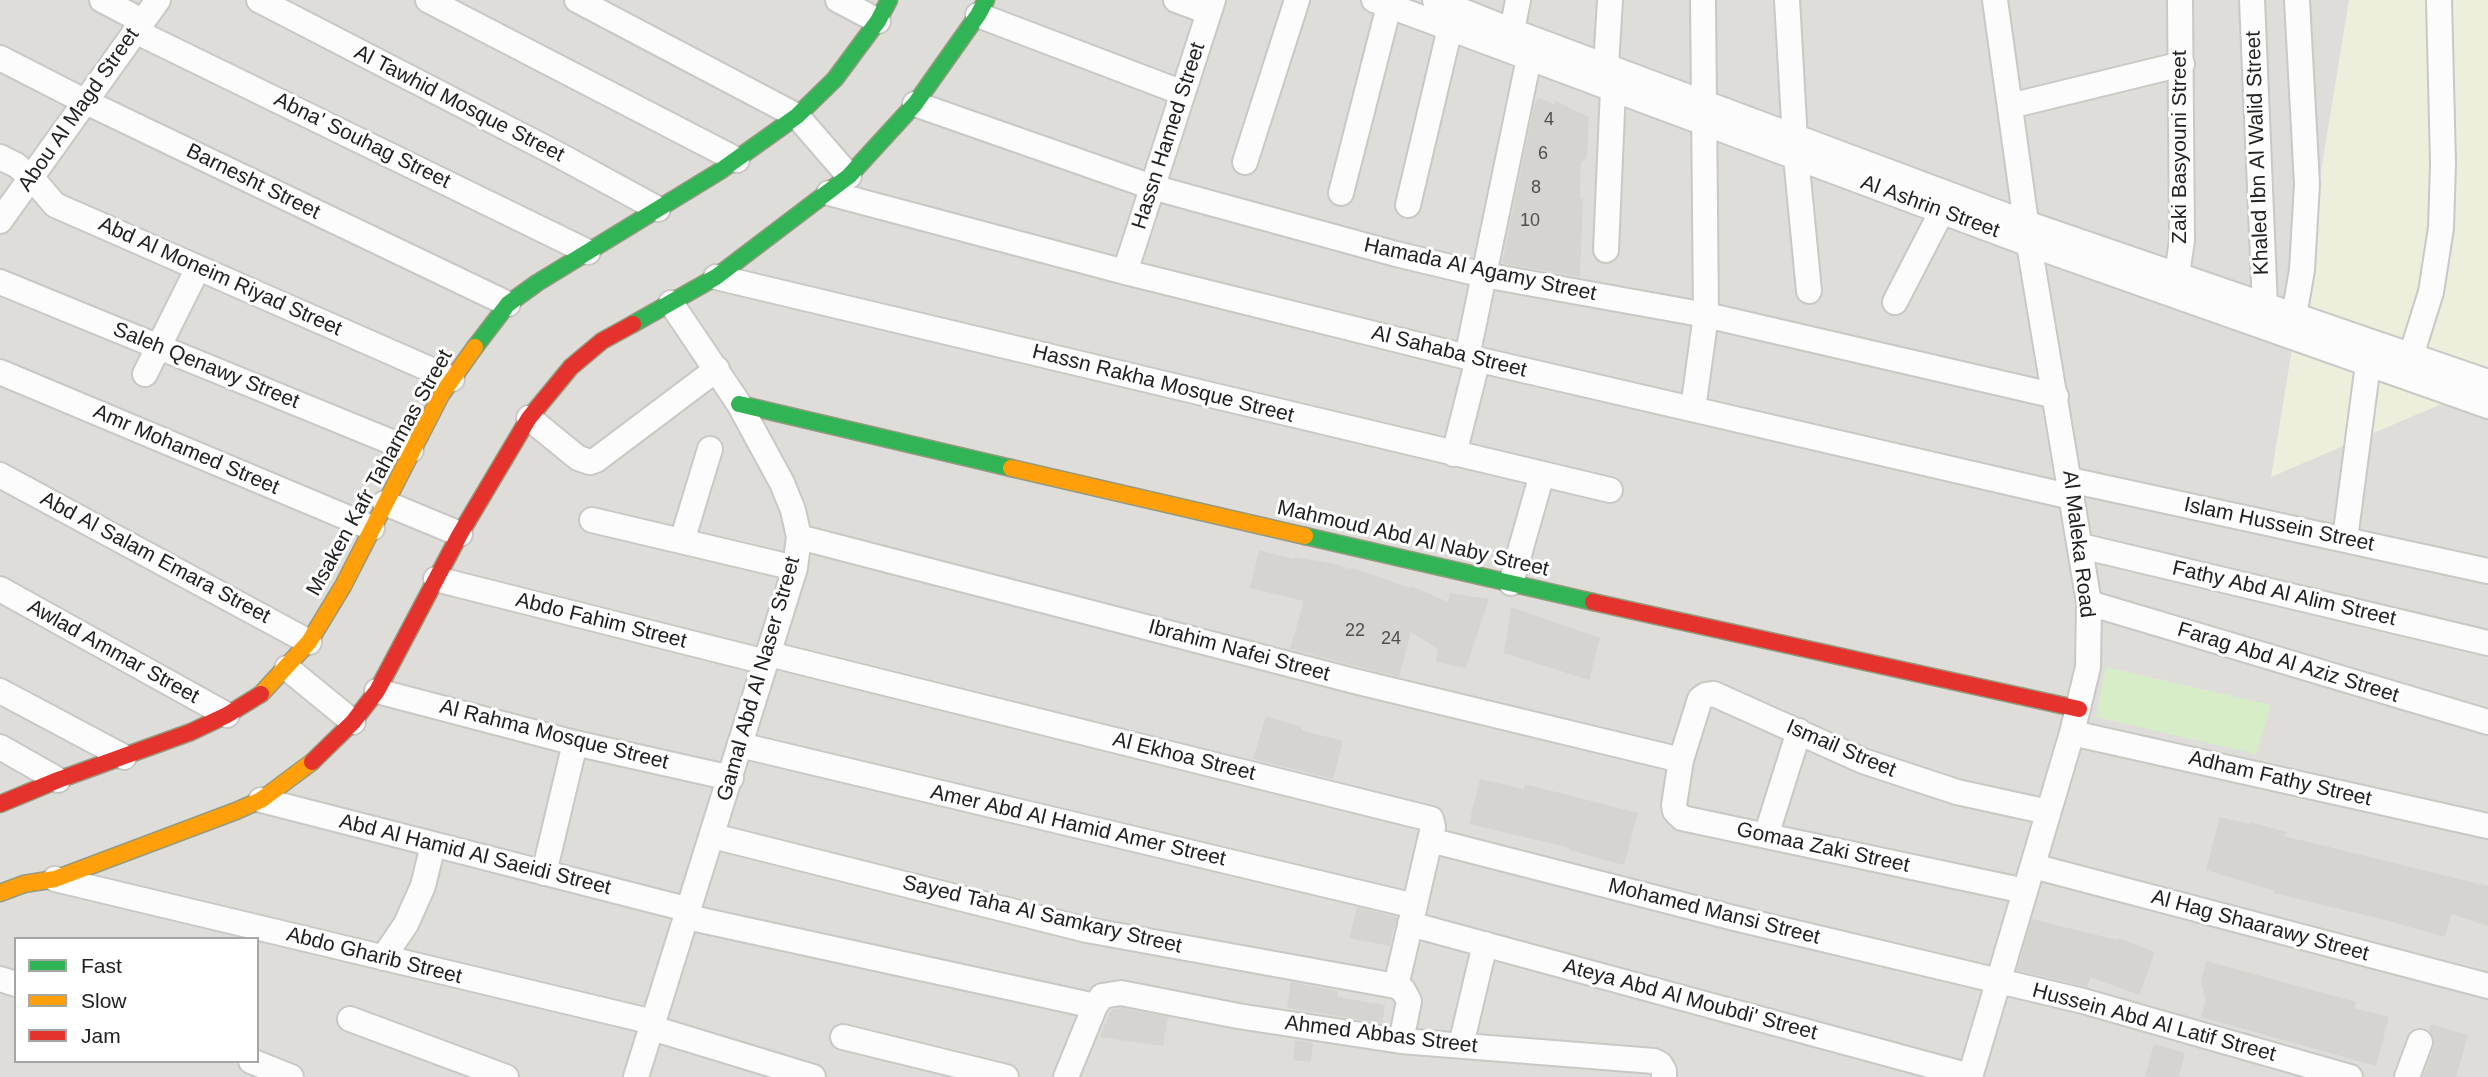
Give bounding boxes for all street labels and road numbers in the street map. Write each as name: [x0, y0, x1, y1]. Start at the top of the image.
street label: Abou Al Magd Street: [13, 23, 145, 197]
street label: Khaled Ibn Al Walid Street: [2241, 30, 2275, 276]
street label: Hassn Hamed Street: [1127, 39, 1211, 233]
street label: Al Tawhid Mosque Street: [350, 40, 568, 168]
street label: Zaki Basyouni Street: [2167, 50, 2193, 244]
street label: Abna' Souhag Street: [270, 87, 454, 195]
street label: Barnesht Street: [182, 139, 324, 225]
street label: Al Ashrin Street: [1857, 170, 2003, 244]
street label: Abd Al Moneim Riyad Street: [94, 212, 346, 342]
street label: Hamada Al Agamy Street: [1362, 233, 1598, 307]
street label: Saleh Qenawy Street: [109, 317, 303, 415]
street label: Al Sahaba Street: [1369, 321, 1529, 383]
street label: Hassn Rakha Mosque Street: [1030, 339, 1296, 429]
street label: Msaken Kafr Taharmas Street: [302, 345, 458, 601]
street label: Amr Mohamed Street: [89, 399, 283, 501]
street label: Al Maleka Road: [2056, 469, 2100, 619]
street label: Abd Al Salam Emara Street: [36, 487, 274, 629]
street label: Islam Hussein Street: [2182, 493, 2376, 557]
street label: Mahmoud Abd Al Naby Street: [1275, 495, 1551, 583]
street label: Gamal Abd Al Naser Street: [712, 554, 806, 804]
street label: Fathy Abd Al Alim Street: [2170, 556, 2398, 632]
street label: Abdo Fahim Street: [513, 588, 689, 654]
street label: Awlad Ammar Street: [23, 594, 203, 710]
street label: Ibrahim Nafei Street: [1146, 615, 1332, 687]
street label: Farag Abd Al Aziz Street: [2174, 617, 2402, 709]
street label: Al Rahma Mosque Street: [437, 694, 671, 776]
street label: Ismail Street: [1782, 715, 1900, 783]
street label: Al Ekhoa Street: [1110, 727, 1258, 787]
street label: Adham Fathy Street: [2186, 746, 2374, 812]
street label: Amer Abd Al Hamid Amer Street: [928, 780, 1228, 872]
street label: Abd Al Hamid Al Saeidi Street: [337, 809, 613, 901]
street label: Gomaa Zaki Street: [1734, 817, 1912, 879]
street label: Sayed Taha Al Samkary Street: [900, 871, 1184, 959]
street label: Mohamed Mansi Street: [1606, 874, 1822, 950]
street label: Al Hag Shaarawy Street: [2149, 885, 2371, 967]
street label: Abdo Gharib Street: [284, 922, 464, 990]
street label: Ateya Abd Al Moubdi' Street: [1560, 954, 1820, 1046]
street label: Hussein Abd Al Latif Street: [2030, 978, 2278, 1068]
street label: Ahmed Abbas Street: [1283, 1011, 1479, 1059]

